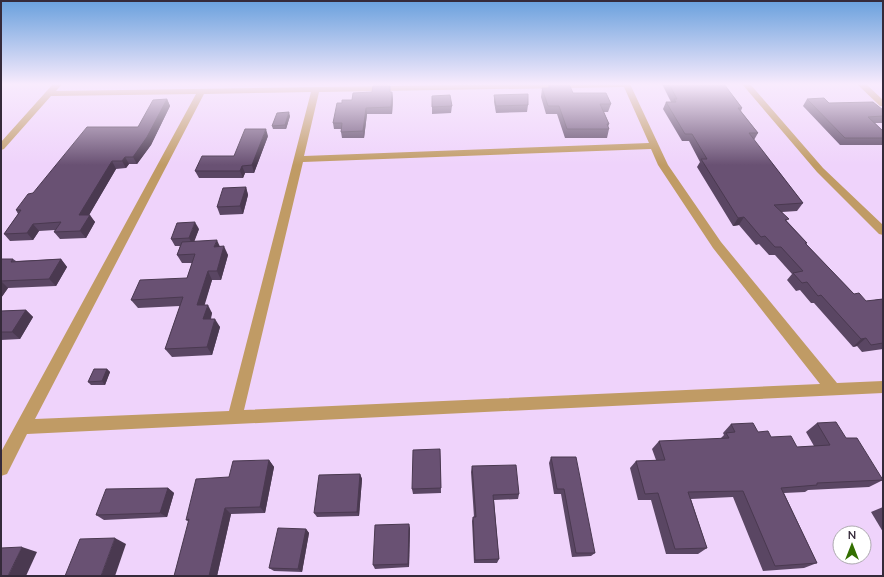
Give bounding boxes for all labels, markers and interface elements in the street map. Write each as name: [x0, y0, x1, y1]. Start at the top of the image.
north arrow: [832, 525, 872, 565]
text: N: [848, 528, 856, 541]

